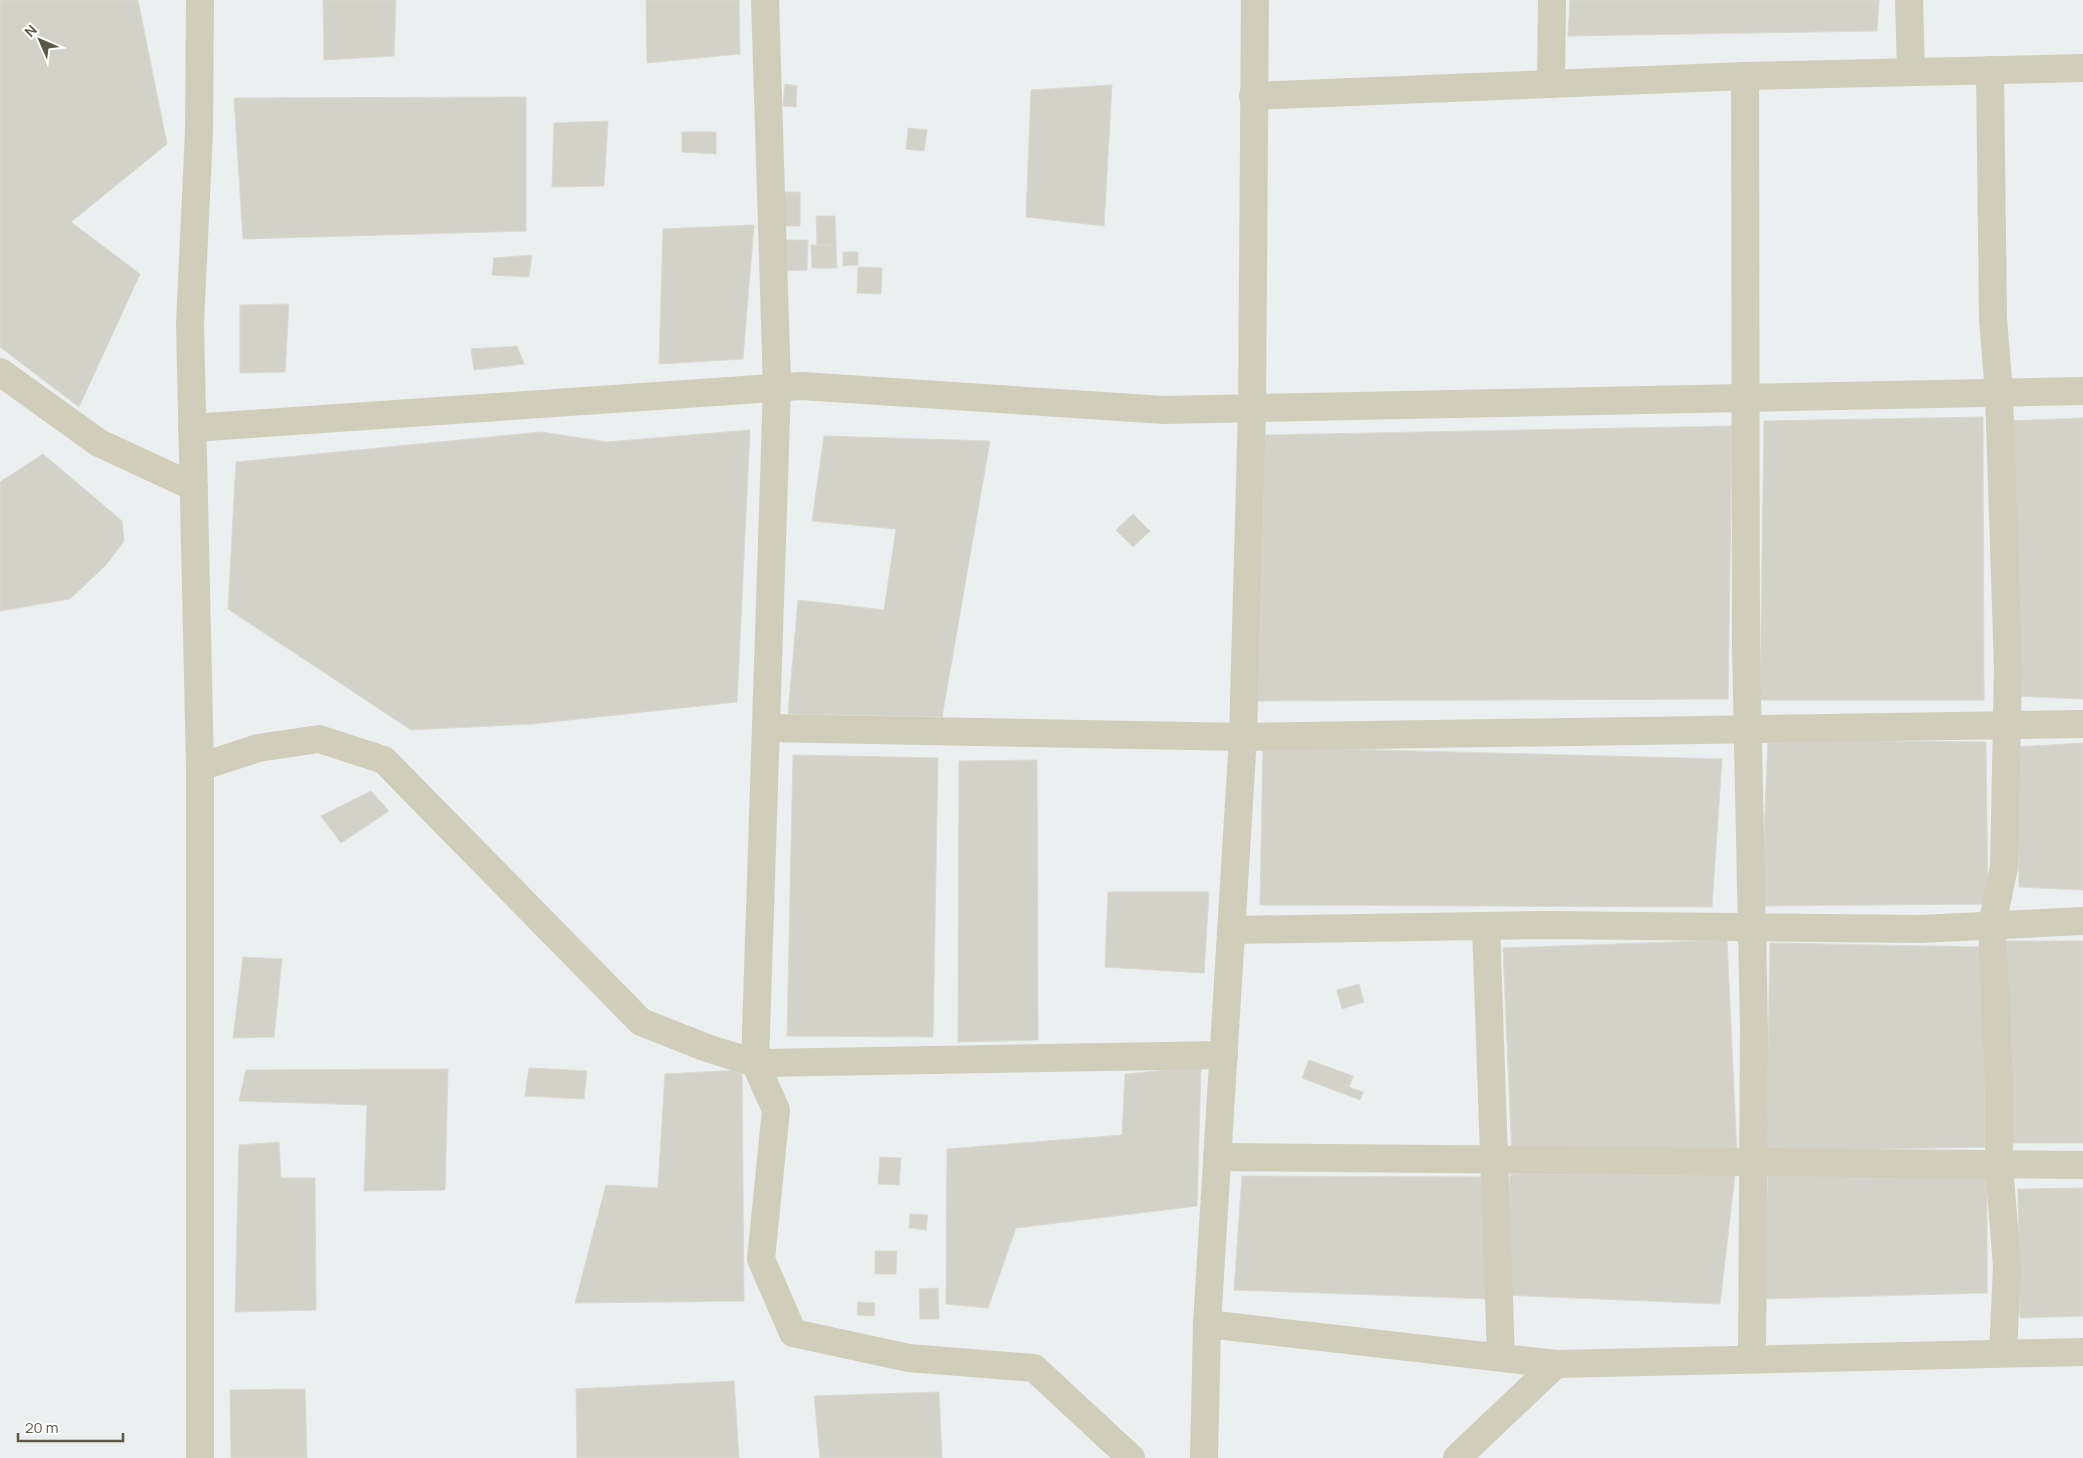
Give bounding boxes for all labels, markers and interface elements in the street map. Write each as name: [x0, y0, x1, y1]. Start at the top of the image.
north arrow: [15, 15, 65, 65]
text: N: [20, 20, 41, 41]
scale bar: [18, 1410, 122, 1442]
text: 20 m: [25, 1417, 58, 1438]

